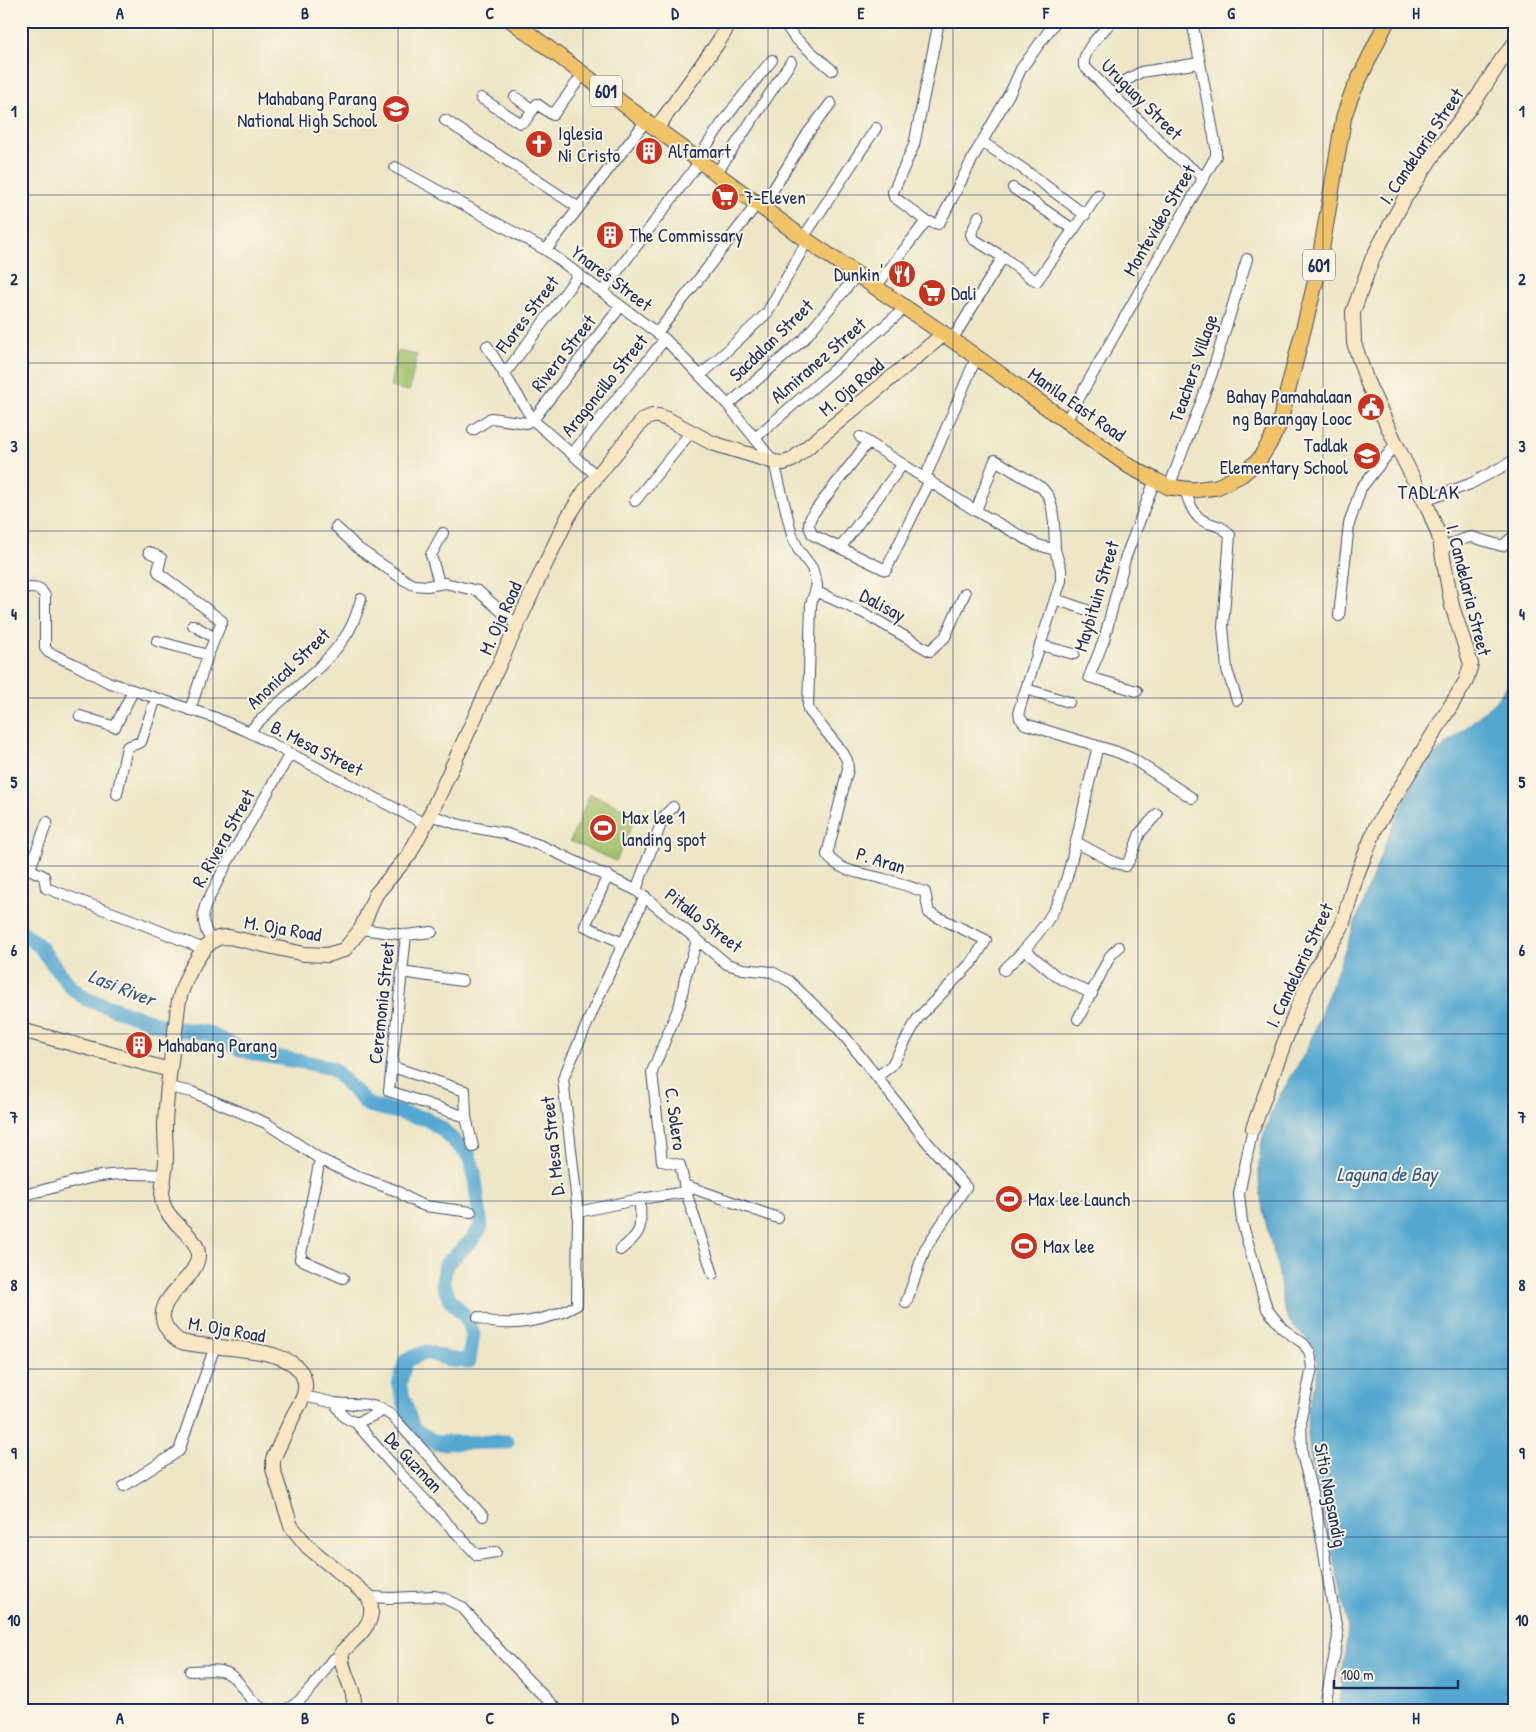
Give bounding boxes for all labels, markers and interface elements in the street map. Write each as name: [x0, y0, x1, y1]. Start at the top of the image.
text: A: [116, 2, 124, 24]
text: B: [301, 2, 309, 24]
text: C: [486, 2, 495, 24]
text: D: [671, 2, 679, 24]
text: E: [857, 2, 865, 24]
text: F: [1042, 2, 1050, 24]
text: G: [1227, 2, 1235, 24]
text: H: [1412, 2, 1420, 24]
street label: Uruguay Street: [1096, 53, 1189, 146]
road number: 601: [590, 76, 622, 106]
street label: I. Candelaria Street: [1373, 83, 1470, 209]
place label: Mahabang Parang National High School: [237, 85, 378, 133]
school or university icon: Mahabang Parang National High School: [381, 94, 411, 124]
text: 1: [11, 100, 17, 122]
text: 1: [1519, 100, 1525, 122]
place label: Iglesia Ni Cristo: [558, 120, 621, 168]
church icon: Iglesia Ni Cristo: [524, 129, 554, 159]
building icon: Alfamart: [634, 136, 664, 166]
place label: Alfamart: [668, 138, 731, 164]
street label: Montevideo Street: [1117, 159, 1202, 281]
supermarket icon: 7-Eleven: [710, 182, 740, 212]
place label: 7-Eleven: [744, 184, 806, 210]
building icon: The Commissary: [595, 220, 625, 250]
place label: The Commissary: [629, 222, 743, 248]
street label: Ynares Street: [566, 239, 658, 317]
road number: 601: [1303, 250, 1335, 280]
restaurant icon: Dunkin': [887, 259, 917, 289]
place label: Dunkin': [834, 261, 883, 287]
text: 2: [10, 268, 18, 290]
text: 2: [1518, 268, 1526, 290]
street label: Flores Street: [489, 270, 565, 359]
supermarket icon: Dali: [917, 278, 947, 308]
place label: Dali: [951, 280, 977, 306]
street label: Sacdalan Street: [723, 293, 819, 387]
street label: Rivera Street: [525, 309, 602, 397]
street label: Teachers Village: [1162, 310, 1224, 425]
street label: Almiranez Street: [765, 311, 872, 409]
street label: Aragoncillo Street: [555, 328, 654, 442]
street label: M. Oja Road: [813, 352, 890, 422]
street label: Manila East Road: [1023, 361, 1131, 448]
place label: Bahay Pamahalaan ng Barangay Looc: [1226, 383, 1353, 431]
public building icon: Bahay Pamahalaan ng Barangay Looc: [1356, 392, 1386, 422]
place label: Tadlak Elementary School: [1220, 432, 1349, 480]
text: 3: [10, 435, 18, 457]
text: 3: [1518, 435, 1526, 457]
school or university icon: Tadlak Elementary School: [1352, 441, 1382, 471]
district label: TADLAK: [1398, 478, 1460, 505]
street label: I. Candelaria Street: [1440, 522, 1498, 659]
street label: Maybituin Street: [1067, 537, 1125, 655]
street label: M. Oja Road: [472, 577, 528, 659]
street label: Dalisay: [855, 582, 911, 628]
text: 4: [11, 603, 17, 625]
text: 4: [1519, 603, 1525, 625]
street label: Anonical Street: [241, 621, 336, 714]
street label: B. Mesa Street: [266, 714, 368, 783]
text: 5: [11, 771, 18, 793]
text: 5: [1519, 771, 1526, 793]
street label: R. Rivera Street: [185, 784, 261, 892]
place label: Max lee 1 landing spot: [622, 804, 706, 852]
sports icon: Max lee 1 landing spot: [588, 813, 618, 843]
street label: P. Aran: [853, 840, 909, 880]
street label: Pitallo Street: [660, 881, 749, 959]
street label: I. Candelaria Street: [1259, 898, 1339, 1031]
street label: M. Oja Road: [242, 908, 324, 948]
text: 6: [11, 939, 18, 961]
text: 6: [1519, 939, 1526, 961]
street label: Ceremonia Street: [362, 940, 400, 1065]
water label: Lasi River: [85, 962, 161, 1013]
building icon: Mahabang Parang: [124, 1030, 154, 1060]
place label: Mahabang Parang: [158, 1032, 277, 1058]
street label: C. Solero: [659, 1086, 693, 1152]
street label: D. Mesa Street: [534, 1095, 570, 1197]
text: 7: [9, 1106, 18, 1128]
text: 7: [1517, 1106, 1526, 1128]
water label: Laguna de Bay: [1337, 1160, 1440, 1188]
sports icon: Max lee Launch: [994, 1184, 1024, 1214]
place label: Max lee Launch: [1028, 1186, 1130, 1212]
sports icon: Max lee: [1009, 1231, 1039, 1261]
place label: Max lee: [1043, 1233, 1095, 1259]
text: 8: [11, 1274, 18, 1296]
text: 8: [1519, 1274, 1526, 1296]
street label: M. Oja Road: [186, 1309, 268, 1349]
street label: De Guzman: [379, 1426, 449, 1498]
street label: Sitio Nagsandig: [1308, 1441, 1354, 1549]
text: 9: [11, 1442, 17, 1464]
text: 9: [1519, 1442, 1525, 1464]
text: 10: [8, 1609, 20, 1631]
text: 10: [1516, 1609, 1528, 1631]
scale bar: [1334, 1657, 1457, 1689]
text: 100 m: [1341, 1664, 1374, 1685]
text: A: [116, 1707, 124, 1729]
text: B: [301, 1707, 309, 1729]
text: C: [486, 1707, 495, 1729]
text: D: [671, 1707, 679, 1729]
text: E: [857, 1707, 865, 1729]
text: F: [1042, 1707, 1050, 1729]
text: G: [1227, 1707, 1235, 1729]
text: H: [1412, 1707, 1420, 1729]

